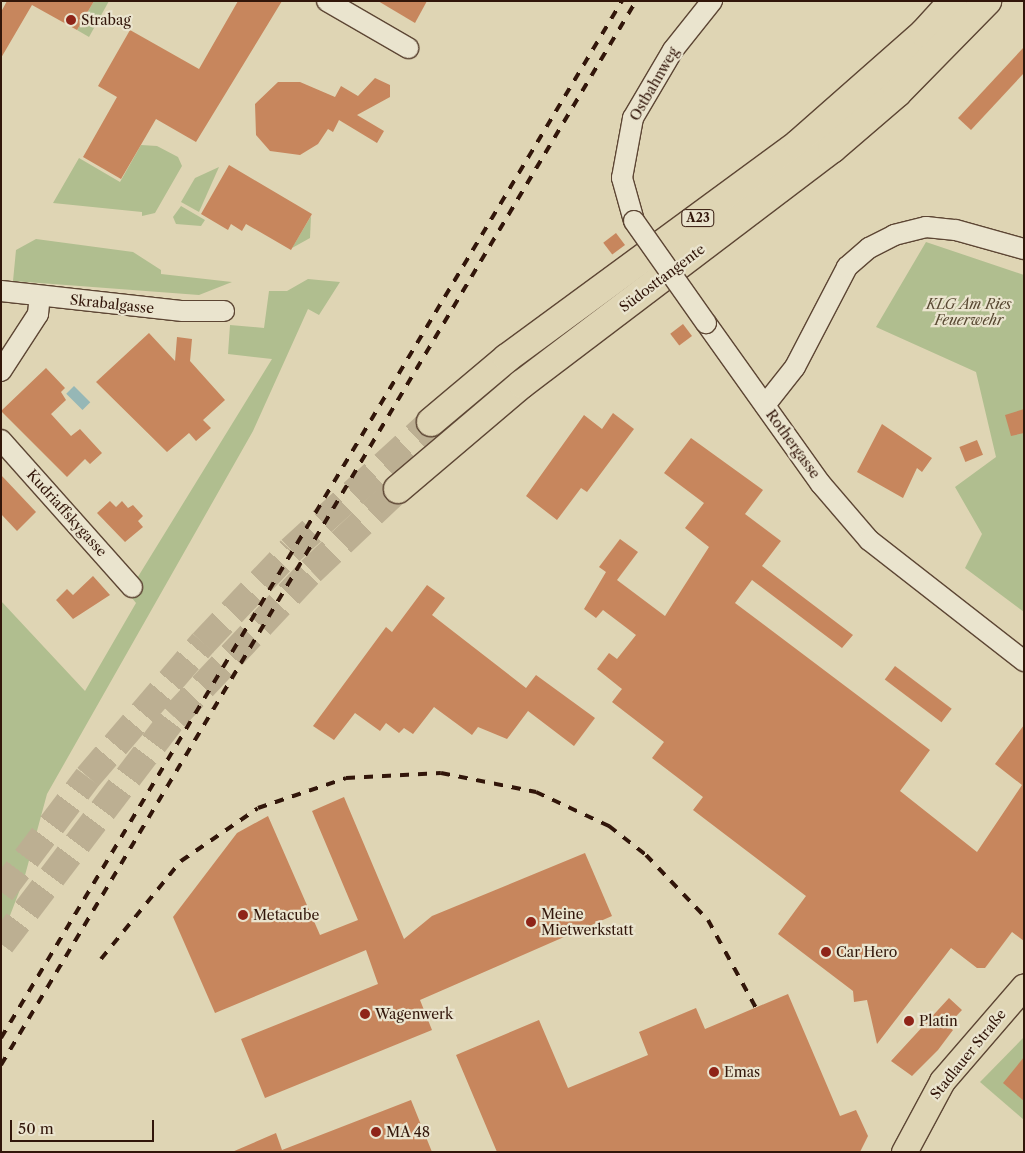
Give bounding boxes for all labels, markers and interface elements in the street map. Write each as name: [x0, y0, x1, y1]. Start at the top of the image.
place label: Strabag: [81, 12, 131, 28]
marker: Strabag: [65, 14, 77, 26]
street label: Ostbahnweg: [626, 44, 682, 124]
road number: A23: [680, 208, 716, 228]
street label: Südosttangente: [616, 240, 708, 316]
street label: Skrabalgasse: [69, 291, 155, 317]
park label: KLG Am Ries Feuerwehr: [926, 296, 1012, 328]
street label: Rothergasse: [762, 406, 824, 482]
street label: Kudriaffskygasse: [23, 466, 111, 560]
place label: Meine Mietwerkstatt: [541, 906, 633, 939]
place label: Metacube: [253, 907, 319, 923]
marker: Metacube: [237, 909, 249, 921]
marker: Meine Mietwerkstatt: [525, 916, 537, 928]
place label: Car Hero: [836, 944, 898, 960]
marker: Car Hero: [820, 946, 832, 958]
place label: Wagenwerk: [375, 1006, 453, 1022]
street label: Stadlauer Straße: [927, 1006, 1009, 1102]
marker: Wagenwerk: [359, 1008, 371, 1020]
place label: Platin: [919, 1013, 958, 1029]
marker: Platin: [903, 1015, 915, 1027]
place label: Emas: [724, 1064, 760, 1080]
marker: Emas: [708, 1066, 720, 1078]
scale bar: [12, 1110, 156, 1142]
text: 50 m: [18, 1119, 54, 1138]
place label: MA 48: [386, 1124, 431, 1140]
marker: MA 48: [370, 1126, 382, 1138]

